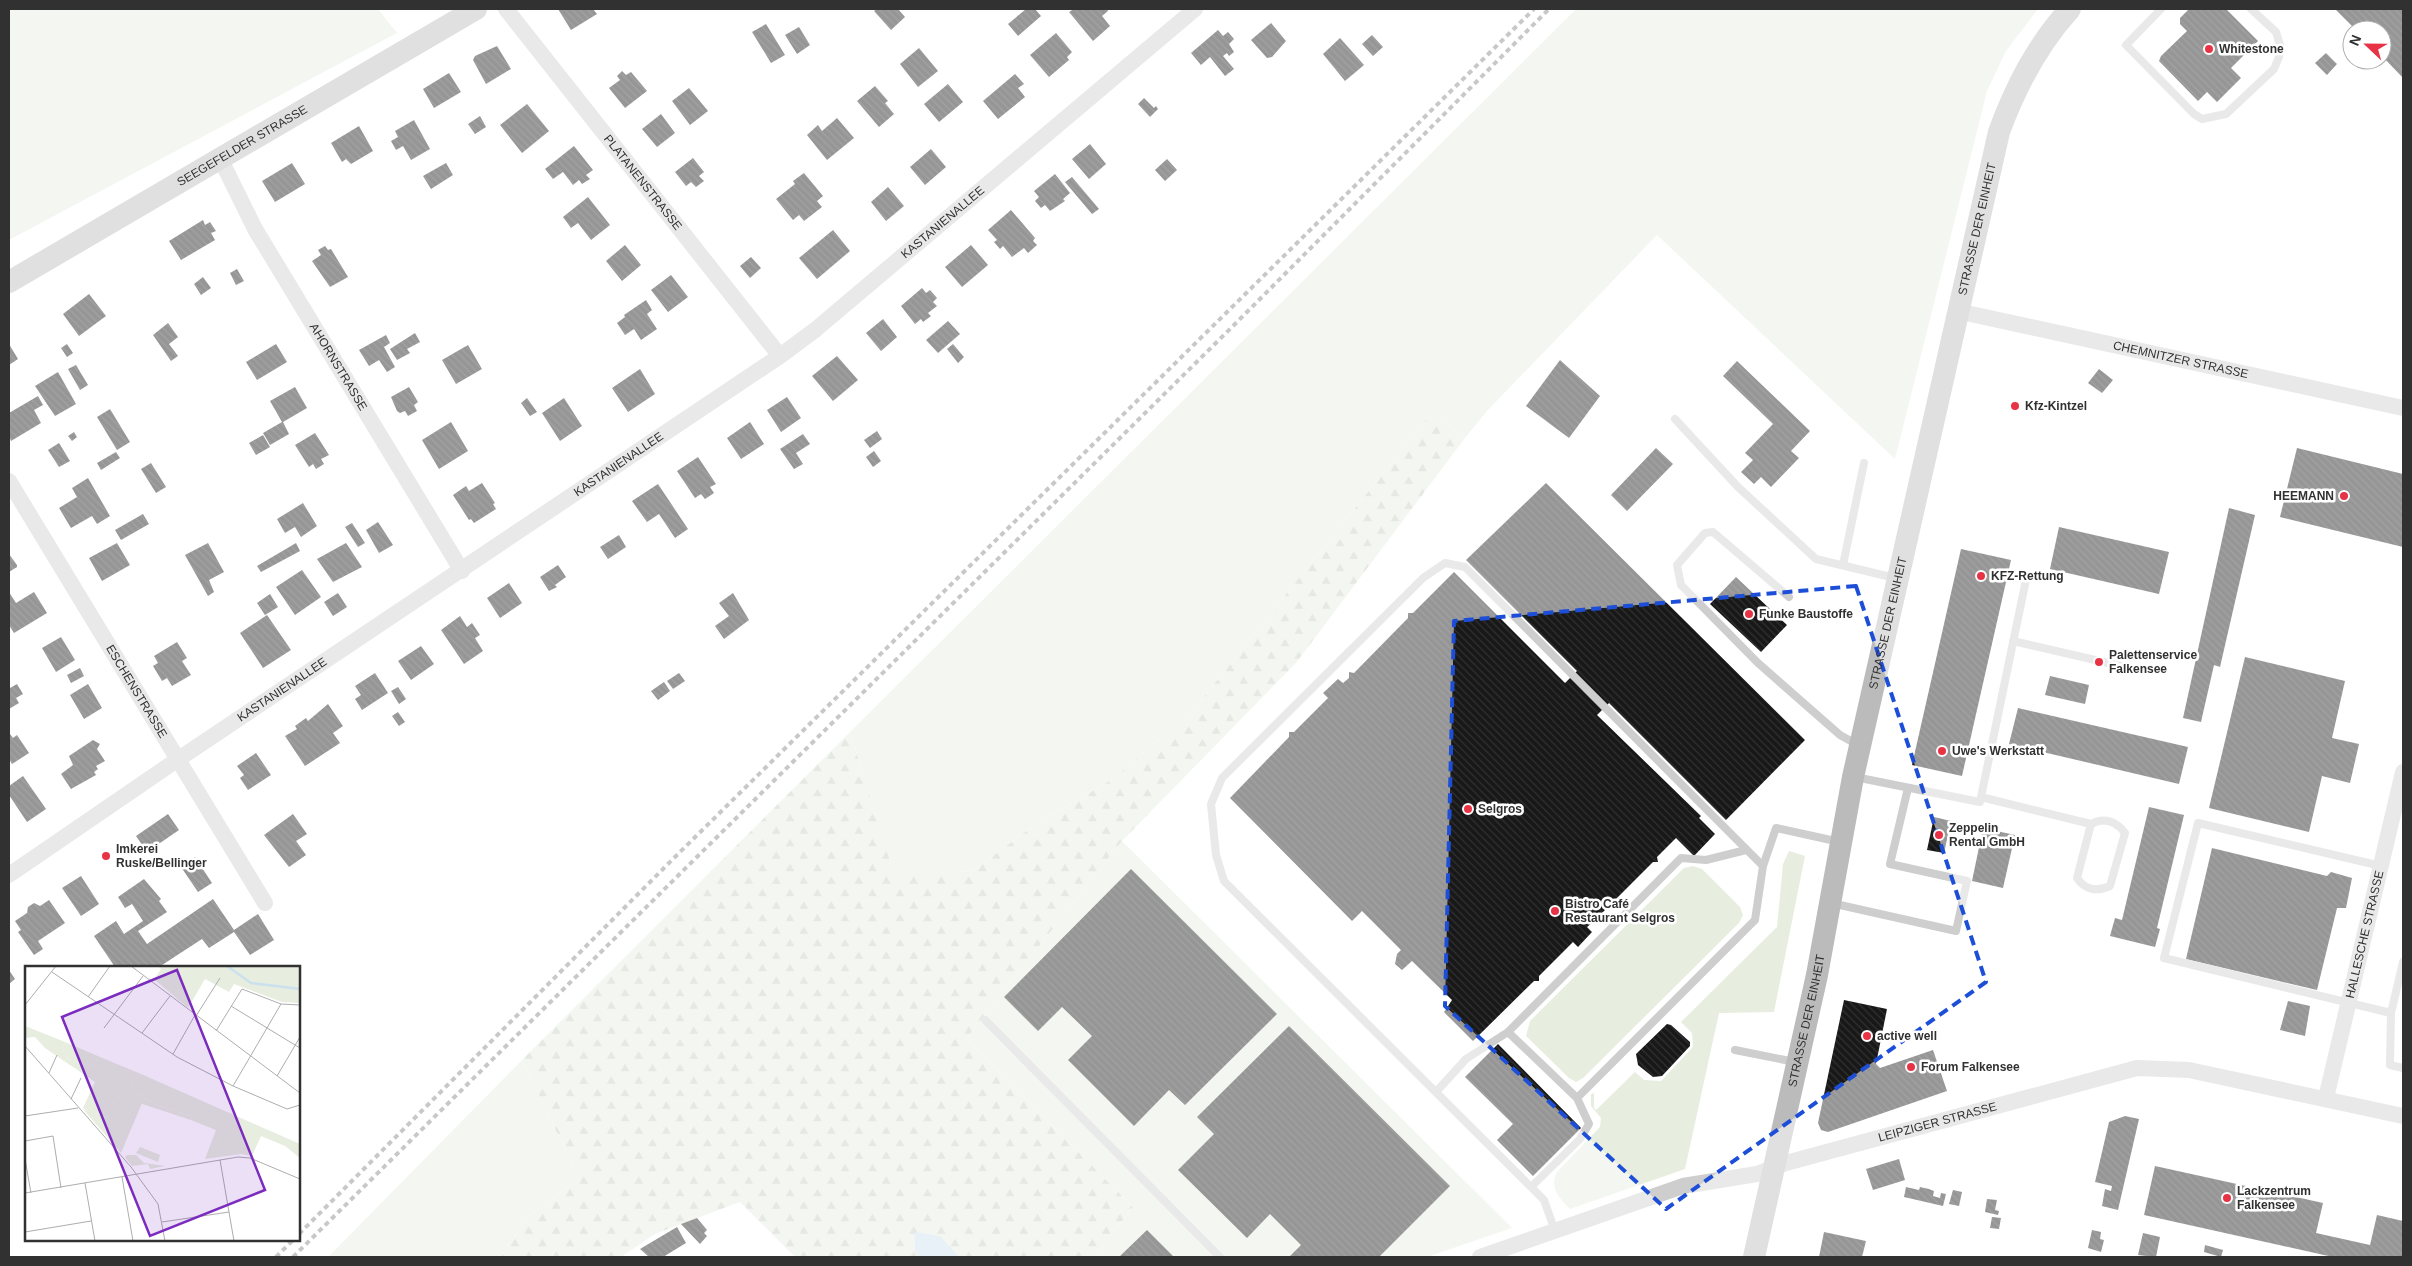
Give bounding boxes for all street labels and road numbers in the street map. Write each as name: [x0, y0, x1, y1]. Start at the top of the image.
street label: SEEGEFELDER STRASSE: [175, 102, 310, 189]
street label: PLATANENSTRASSE: [601, 132, 685, 233]
street label: STRASSE DER EINHEIT: [1955, 161, 1999, 297]
street label: KASTANIENALLEE: [898, 183, 987, 261]
street label: AHORNSTRASSE: [307, 321, 370, 413]
street label: CHEMNITZER STRASSE: [2112, 338, 2250, 381]
street label: KASTANIENALLEE: [571, 429, 666, 499]
street label: STRASSE DER EINHEIT: [1866, 555, 1910, 691]
street label: ESCHENSTRASSE: [103, 642, 170, 740]
street label: KASTANIENALLEE: [235, 655, 329, 725]
street label: HALLESCHE STRASSE: [2343, 869, 2386, 1000]
street label: STRASSE DER EINHEIT: [1785, 953, 1828, 1088]
street label: LEIPZIGER STRASSE: [1877, 1099, 1998, 1145]

